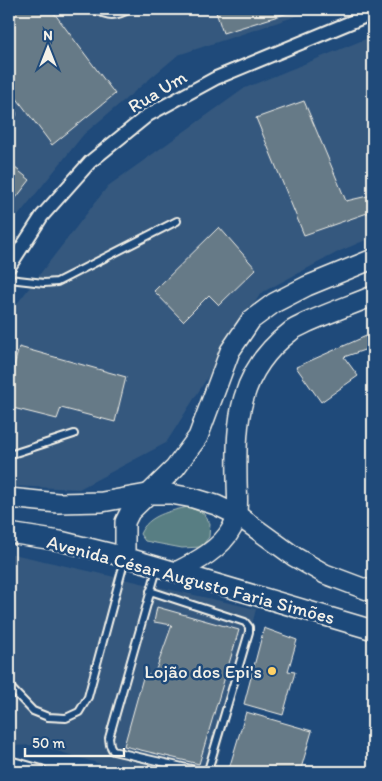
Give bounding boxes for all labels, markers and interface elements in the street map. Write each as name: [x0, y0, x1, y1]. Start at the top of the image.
north arrow: [22, 22, 72, 72]
text: N: [43, 27, 53, 44]
street label: Rua Um: [124, 65, 191, 118]
street label: Avenida César Augusto Faria Simões: [44, 530, 337, 629]
place label: Lojão dos Epi's: [144, 660, 262, 683]
marker: Lojão dos Epi's: [266, 665, 278, 677]
scale bar: [25, 726, 124, 758]
text: 50 m: [32, 734, 65, 752]

